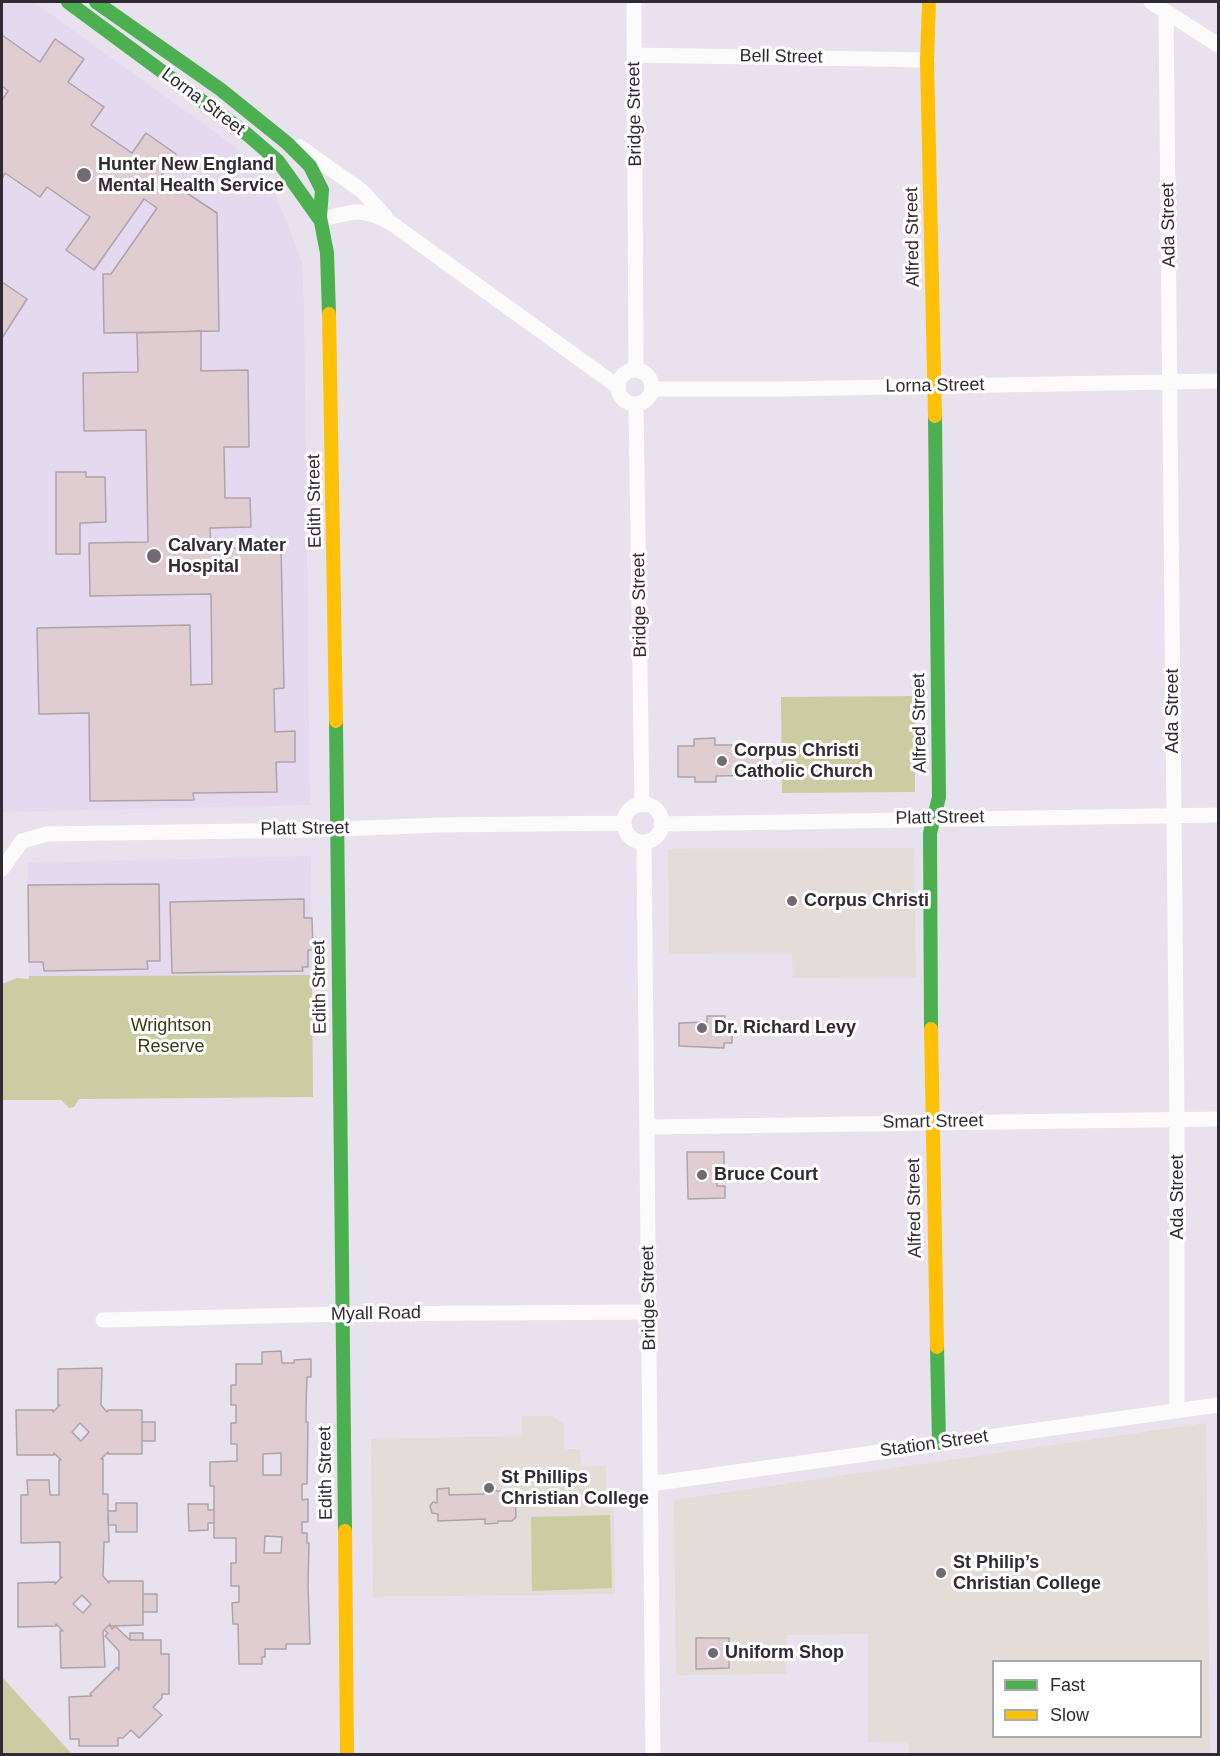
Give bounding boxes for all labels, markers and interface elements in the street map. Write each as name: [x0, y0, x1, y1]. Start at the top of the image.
street label: Bell Street: [739, 45, 823, 69]
street label: Bridge Street: [623, 61, 647, 167]
street label: Lorna Street: [157, 64, 249, 140]
place label: Hunter New England Mental Health Service: [98, 154, 284, 196]
marker: Hunter New England Mental Health Service: [75, 166, 93, 184]
street label: Ada Street: [1157, 182, 1181, 268]
street label: Alfred Street: [901, 187, 925, 287]
street label: Lorna Street: [885, 374, 985, 398]
street label: Edith Street: [303, 454, 327, 548]
place label: Calvary Mater Hospital: [168, 535, 286, 578]
marker: Calvary Mater Hospital: [145, 547, 163, 565]
street label: Bridge Street: [628, 552, 652, 658]
street label: Ada Street: [1162, 668, 1184, 754]
street label: Alfred Street: [908, 673, 932, 773]
place label: Corpus Christi Catholic Church: [734, 740, 873, 783]
marker: Corpus Christi Catholic Church: [715, 754, 729, 768]
street label: Platt Street: [895, 806, 985, 830]
street label: Platt Street: [260, 817, 350, 841]
place label: Corpus Christi: [804, 890, 929, 912]
marker: Corpus Christi: [785, 894, 799, 908]
street label: Edith Street: [308, 940, 332, 1034]
park label: Wrightson Reserve: [131, 1015, 211, 1058]
place label: Dr. Richard Levy: [714, 1017, 856, 1039]
marker: Dr. Richard Levy: [695, 1021, 709, 1035]
street label: Smart Street: [882, 1110, 984, 1134]
street label: Ada Street: [1167, 1154, 1189, 1240]
street label: Alfred Street: [903, 1158, 927, 1258]
place label: Bruce Court: [714, 1164, 818, 1186]
marker: Bruce Court: [695, 1168, 709, 1182]
street label: Bridge Street: [637, 1245, 661, 1351]
street label: Myall Road: [331, 1302, 421, 1326]
street label: Edith Street: [314, 1426, 338, 1520]
street label: Station Street: [878, 1426, 990, 1462]
place label: St Phillips Christian College: [501, 1467, 649, 1510]
marker: St Phillips Christian College: [482, 1481, 496, 1495]
place label: St Philip’s Christian College: [953, 1552, 1101, 1594]
marker: St Philip’s Christian College: [934, 1566, 948, 1580]
place label: Uniform Shop: [725, 1642, 844, 1664]
marker: Uniform Shop: [706, 1646, 720, 1660]
legend: [992, 1660, 1202, 1738]
text: Fast: [1050, 1675, 1085, 1695]
text: Slow: [1050, 1705, 1089, 1725]

